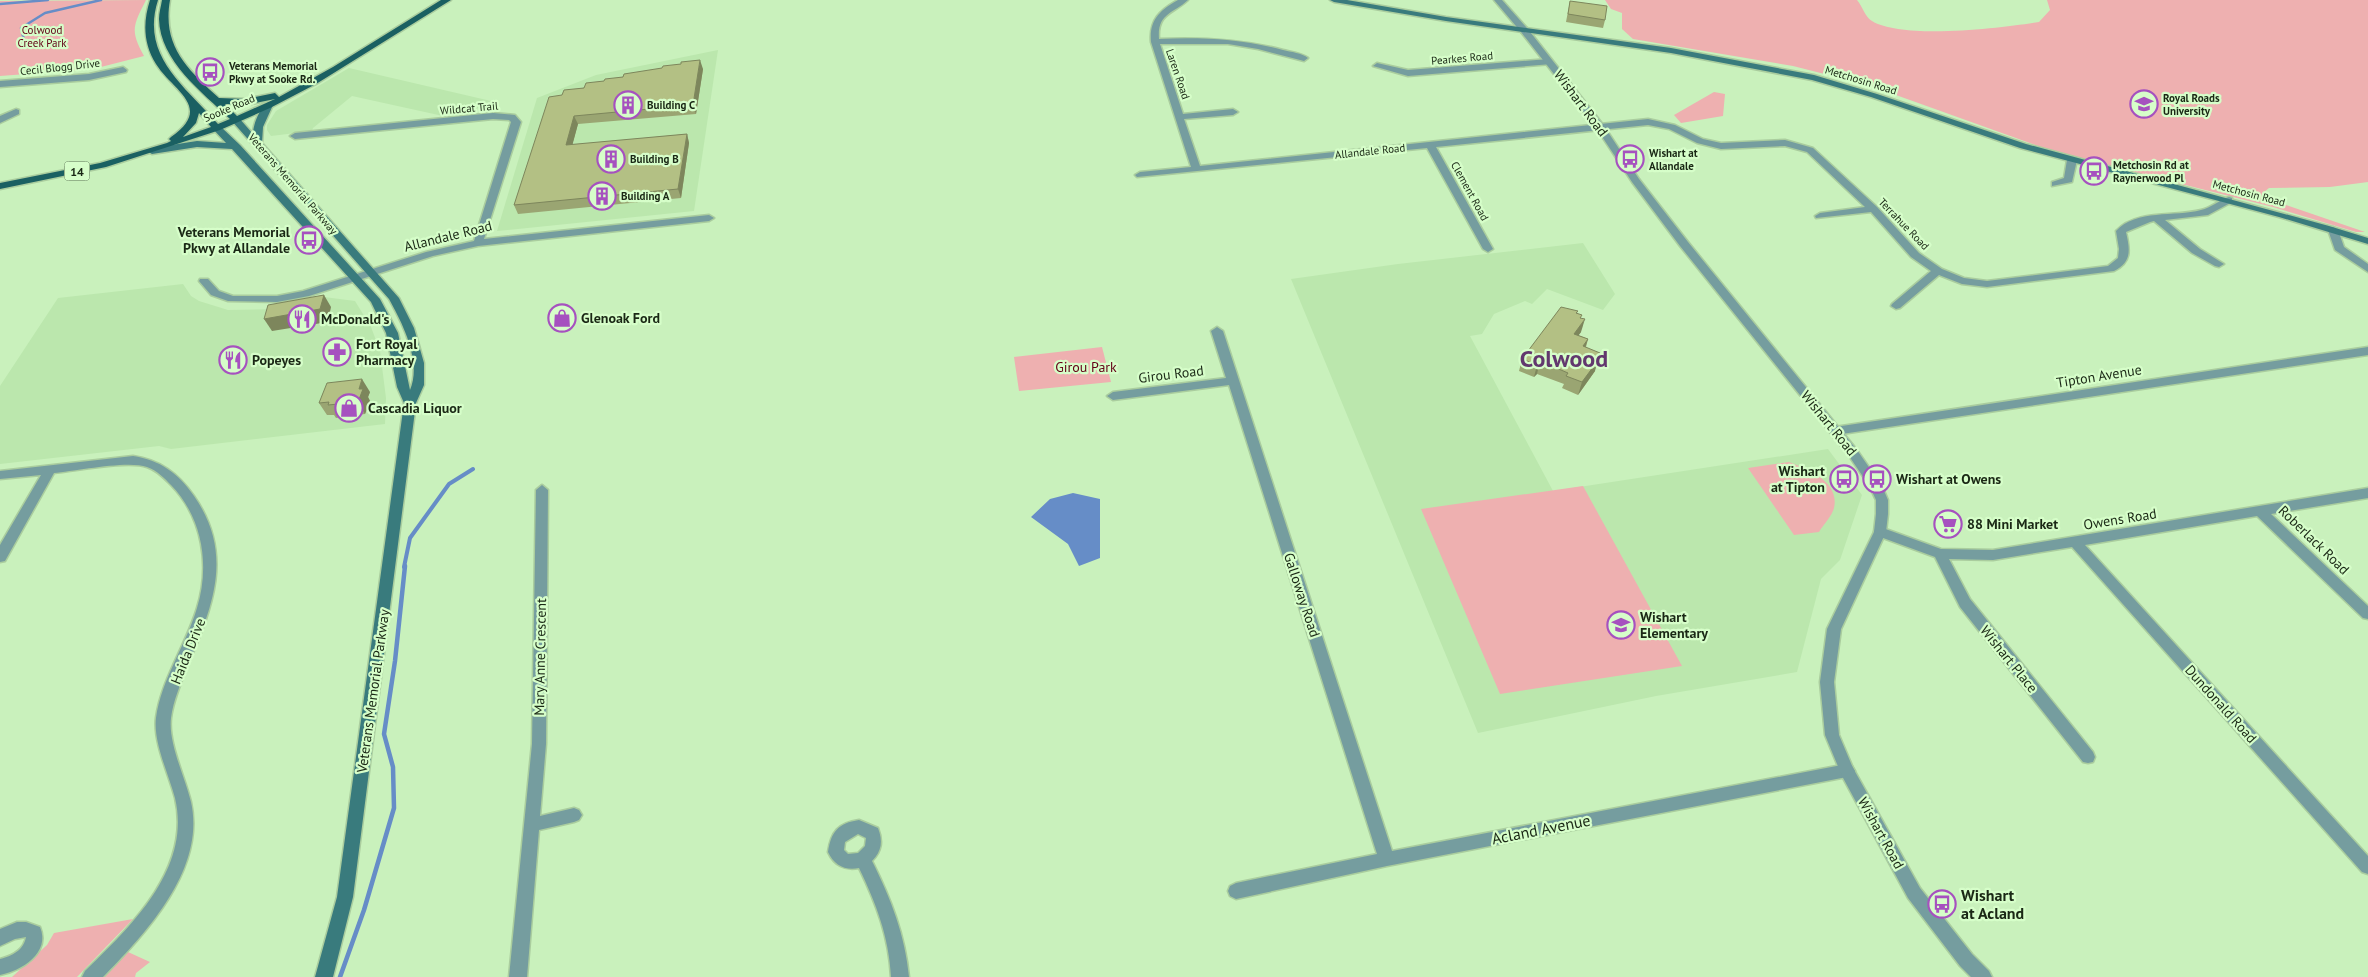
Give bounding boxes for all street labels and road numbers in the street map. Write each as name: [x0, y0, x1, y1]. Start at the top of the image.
street label: Laren Road: [1163, 47, 1193, 101]
street label: Pearkes Road: [1430, 48, 1494, 68]
street label: Cecil Blogg Drive: [19, 56, 101, 78]
street label: Metchosin Road: [1823, 62, 1899, 98]
street label: Wishart Road: [1550, 66, 1612, 140]
street label: Sooke Road: [201, 91, 257, 125]
street label: Wildcat Trail: [439, 98, 499, 118]
street label: Veterans Memorial Parkway: [245, 130, 341, 238]
street label: Allandale Road: [1334, 140, 1406, 162]
street label: Clement Road: [1448, 159, 1492, 223]
road number: 14: [64, 162, 90, 180]
street label: Metchosin Road: [2211, 177, 2287, 209]
street label: Terrahue Road: [1876, 195, 1932, 253]
street label: Allandale Road: [402, 216, 494, 256]
street label: Tipton Avenue: [2055, 360, 2143, 392]
street label: Girou Road: [1137, 361, 1205, 387]
street label: Wishart Road: [1797, 387, 1861, 459]
street label: Roberlack Road: [2275, 502, 2353, 578]
street label: Owens Road: [2082, 504, 2158, 534]
street label: Galloway Road: [1280, 551, 1324, 639]
street label: Mary Anne Crescent: [530, 598, 550, 716]
street label: Veterans Memorial Parkway: [352, 608, 393, 775]
street label: Haida Drive: [167, 615, 209, 687]
street label: Wishart Place: [1976, 622, 2042, 696]
street label: Dundonald Road: [2181, 661, 2261, 747]
street label: Wishart Road: [1854, 794, 1908, 872]
street label: Acland Avenue: [1490, 810, 1592, 848]

